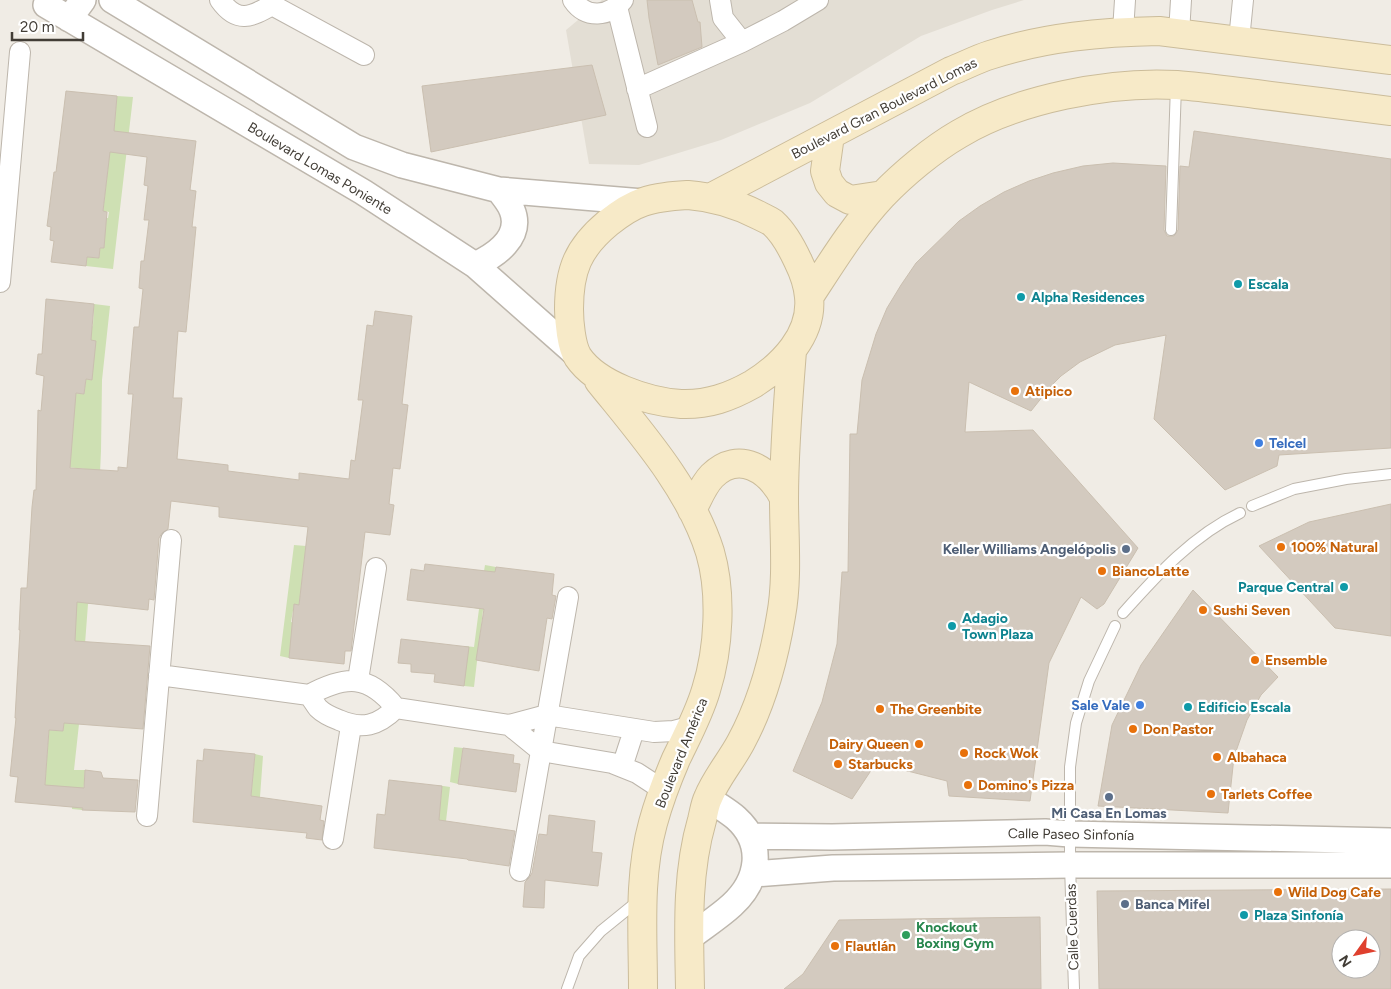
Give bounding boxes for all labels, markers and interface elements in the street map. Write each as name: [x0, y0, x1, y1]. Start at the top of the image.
scale bar: [12, 10, 84, 42]
text: 20 m: [20, 18, 54, 36]
street label: Boulevard Gran Boulevard Lomas: [789, 54, 980, 163]
street label: Boulevard Lomas Poniente: [244, 118, 395, 219]
place label: Escala: [1248, 276, 1289, 293]
marker: Escala: [1232, 278, 1244, 290]
place label: Alpha Residences: [1031, 289, 1145, 306]
marker: Alpha Residences: [1015, 291, 1027, 303]
place label: Atipico: [1025, 383, 1072, 400]
marker: Atipico: [1009, 385, 1021, 397]
place label: Telcel: [1269, 435, 1306, 452]
marker: Telcel: [1253, 437, 1265, 449]
place label: 100% Natural: [1291, 539, 1378, 556]
place label: Keller Williams Angelópolis: [943, 541, 1116, 558]
marker: 100% Natural: [1275, 541, 1287, 553]
marker: Keller Williams Angelópolis: [1120, 543, 1132, 555]
place label: BiancoLatte: [1112, 563, 1190, 580]
marker: BiancoLatte: [1096, 565, 1108, 577]
place label: Parque Central: [1238, 579, 1334, 596]
marker: Parque Central: [1338, 581, 1350, 593]
place label: Sushi Seven: [1213, 602, 1290, 619]
marker: Sushi Seven: [1197, 604, 1209, 616]
place label: Adagio Town Plaza: [962, 610, 1034, 643]
marker: Adagio Town Plaza: [946, 620, 958, 632]
place label: Ensemble: [1265, 652, 1327, 669]
marker: Ensemble: [1249, 654, 1261, 666]
street label: Boulevard América: [652, 696, 711, 811]
place label: Sale Vale: [1071, 697, 1130, 714]
marker: Sale Vale: [1134, 699, 1146, 711]
place label: Edificio Escala: [1198, 699, 1291, 716]
place label: The Greenbite: [890, 701, 982, 718]
marker: Edificio Escala: [1182, 701, 1194, 713]
marker: The Greenbite: [874, 703, 886, 715]
place label: Don Pastor: [1143, 721, 1214, 738]
marker: Don Pastor: [1127, 723, 1139, 735]
place label: Dairy Queen: [829, 736, 909, 753]
marker: Dairy Queen: [913, 738, 925, 750]
place label: Rock Wok: [974, 745, 1039, 762]
marker: Rock Wok: [958, 747, 970, 759]
place label: Albahaca: [1227, 749, 1287, 766]
marker: Albahaca: [1211, 751, 1223, 763]
place label: Starbucks: [848, 756, 913, 773]
marker: Starbucks: [832, 758, 844, 770]
place label: Domino's Pizza: [978, 777, 1074, 794]
marker: Domino's Pizza: [962, 779, 974, 791]
place label: Tarlets Coffee: [1221, 786, 1313, 803]
marker: Tarlets Coffee: [1205, 788, 1217, 800]
marker: Mi Casa En Lomas: [1103, 791, 1115, 803]
place label: Mi Casa En Lomas: [1051, 805, 1167, 822]
street label: Calle Paseo Sinfonía: [1008, 825, 1134, 844]
street label: Calle Cuerdas: [1062, 883, 1083, 971]
place label: Wild Dog Cafe: [1288, 884, 1381, 901]
marker: Wild Dog Cafe: [1272, 886, 1284, 898]
place label: Banca Mifel: [1135, 896, 1210, 913]
marker: Banca Mifel: [1119, 898, 1131, 910]
place label: Plaza Sinfonía: [1254, 907, 1344, 924]
marker: Plaza Sinfonía: [1238, 909, 1250, 921]
place label: Knockout Boxing Gym: [916, 919, 994, 952]
marker: Knockout Boxing Gym: [900, 929, 912, 941]
north arrow: [1331, 929, 1381, 979]
place label: Flautlán: [845, 938, 896, 955]
marker: Flautlán: [829, 940, 841, 952]
text: N: [1335, 952, 1356, 970]

